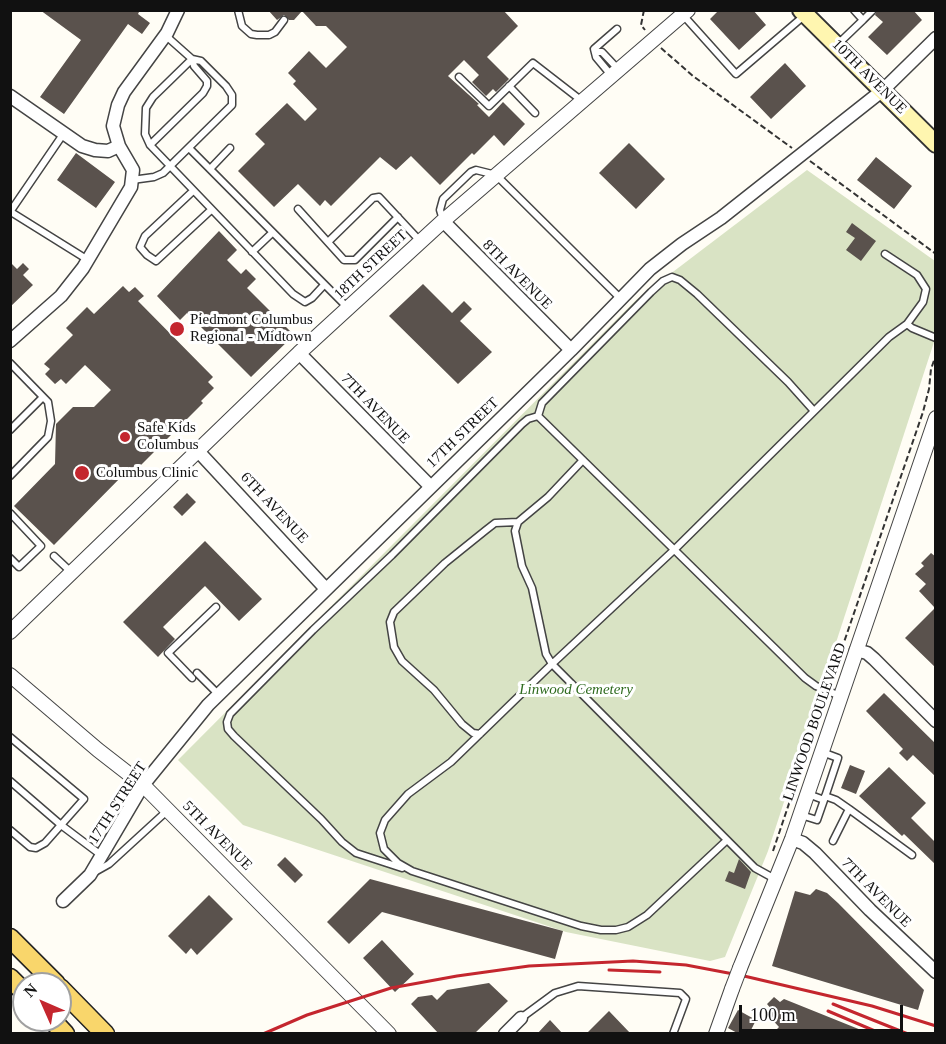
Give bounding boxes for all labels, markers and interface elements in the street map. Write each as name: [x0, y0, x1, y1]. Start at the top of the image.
street label: 10TH AVENUE: [828, 36, 910, 118]
street label: 18TH STREET: [331, 226, 411, 304]
street label: 8TH AVENUE: [478, 236, 556, 314]
place label: Piedmont Columbus Regional - Midtown: [190, 311, 313, 346]
marker: Piedmont Columbus Regional - Midtown: [168, 320, 186, 338]
street label: 7TH AVENUE: [337, 370, 413, 448]
street label: 17TH STREET: [423, 394, 503, 472]
place label: Safe Kids Columbus: [137, 419, 199, 454]
marker: Safe Kids Columbus: [118, 430, 132, 444]
marker: Columbus Clinic: [73, 464, 91, 482]
place label: Columbus Clinic: [96, 464, 198, 482]
street label: 6TH AVENUE: [236, 469, 312, 547]
street label: LINWOOD BOULEVARD: [779, 641, 851, 803]
park label: Linwood Cemetery: [519, 681, 633, 699]
street label: 17TH STREET: [85, 759, 151, 847]
street label: 5TH AVENUE: [178, 797, 256, 875]
street label: 7TH AVENUE: [837, 854, 915, 932]
north arrow: [12, 972, 72, 1032]
text: N: [20, 980, 40, 1000]
scale bar: [742, 993, 906, 1031]
text: 100 m: [750, 1005, 796, 1025]

